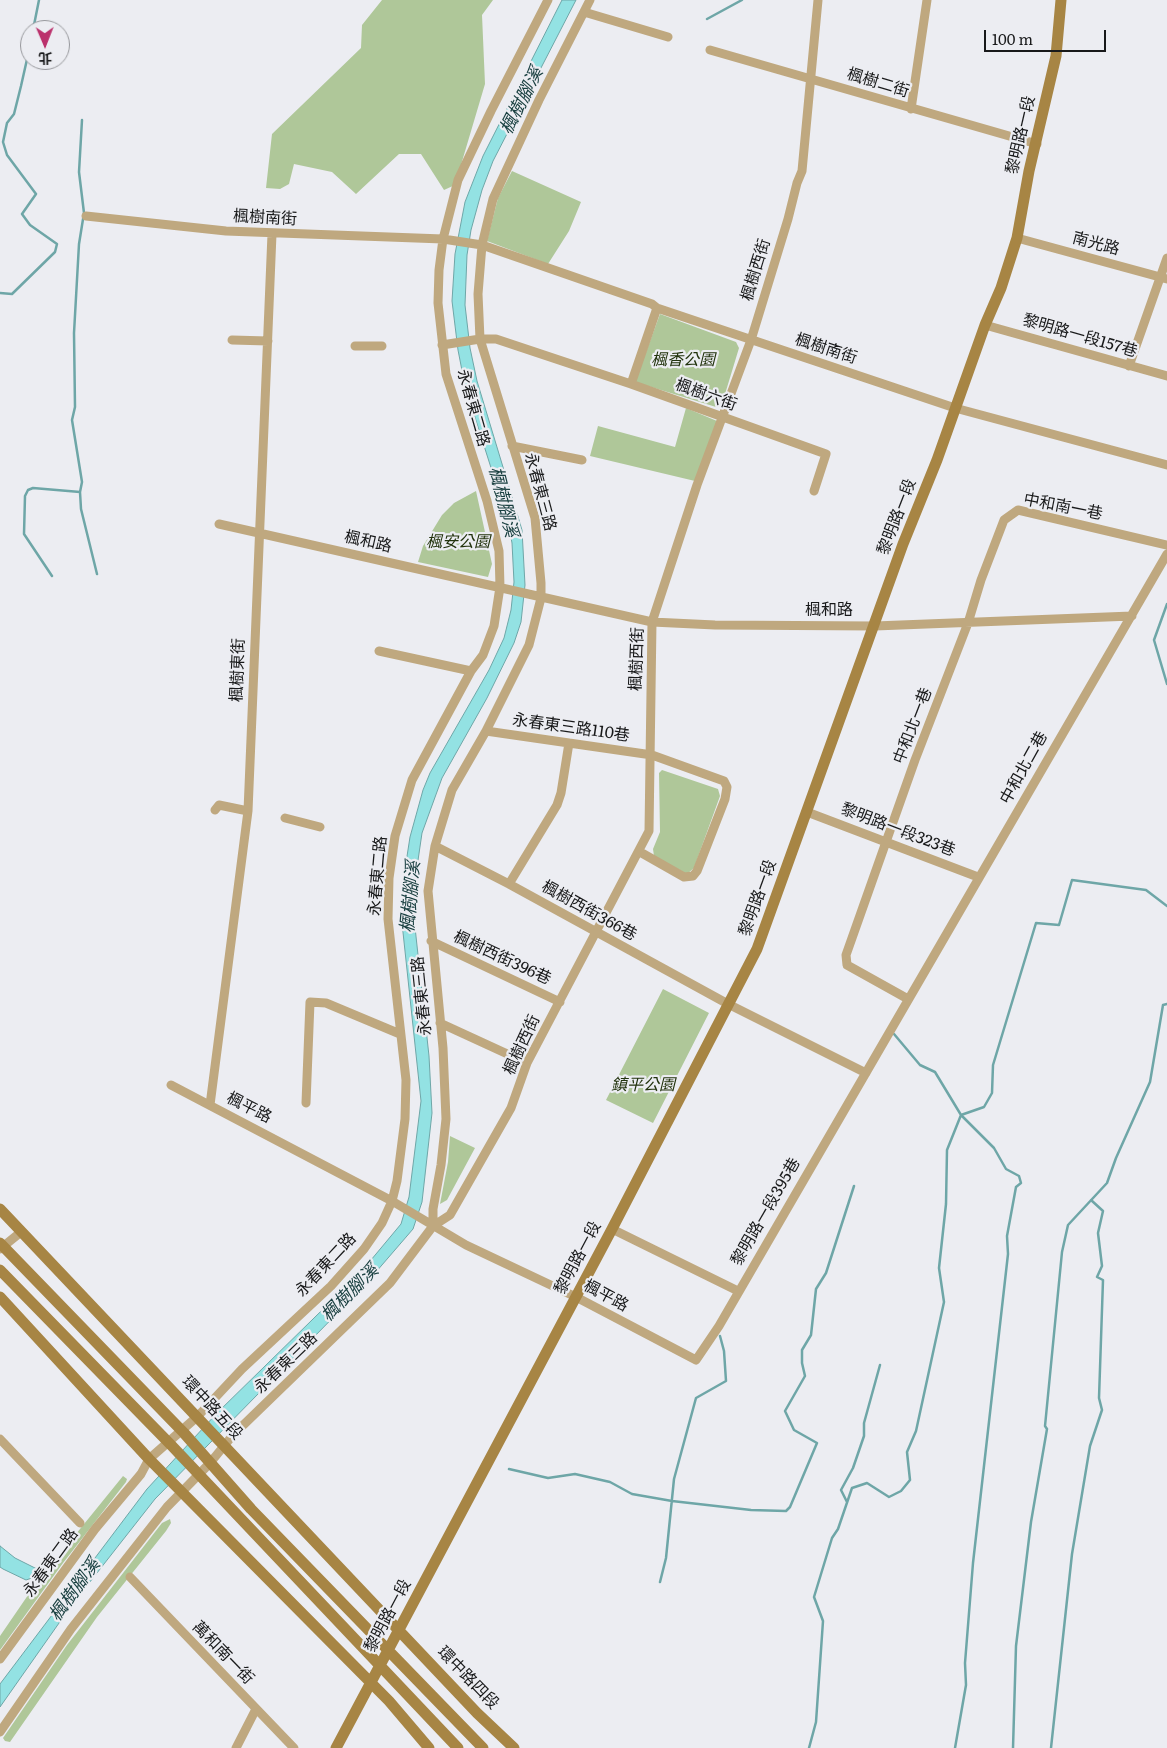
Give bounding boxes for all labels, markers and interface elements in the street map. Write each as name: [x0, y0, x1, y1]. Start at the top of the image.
north arrow: [20, 20, 70, 70]
scale bar: [987, 20, 1110, 52]
text: 100 m: [992, 27, 1033, 50]
text: 北: [38, 49, 52, 69]
water label: 楓樹腳溪: [496, 64, 548, 138]
street label: 楓樹二街: [845, 64, 911, 102]
street label: 黎明路一段: [1003, 94, 1039, 176]
street label: 楓樹南街: [233, 207, 297, 229]
street label: 南光路: [1070, 229, 1122, 259]
street label: 楓樹西街: [737, 237, 775, 303]
street label: 黎明路一段157巷: [1020, 310, 1140, 362]
street label: 楓樹南街: [793, 330, 859, 368]
park label: 楓香公園: [651, 350, 715, 370]
street label: 永春東二路: [453, 367, 493, 449]
street label: 楓樹六街: [673, 375, 739, 415]
street label: 永春東三路: [520, 451, 560, 533]
water label: 楓樹腳溪: [484, 464, 522, 540]
street label: 黎明路一段: [874, 476, 920, 558]
street label: 中和南一巷: [1022, 490, 1104, 524]
street label: 楓和路: [342, 527, 394, 557]
park label: 楓安公園: [426, 532, 490, 552]
street label: 楓和路: [805, 600, 853, 620]
street label: 楓樹西街: [626, 627, 648, 691]
street label: 楓樹東街: [227, 638, 249, 702]
street label: 中和北一巷: [890, 685, 936, 767]
street label: 永春東三路110巷: [511, 710, 631, 746]
street label: 中和北二巷: [996, 728, 1052, 808]
street label: 黎明路一段323巷: [838, 799, 958, 861]
street label: 永春東二路: [365, 835, 391, 917]
street label: 黎明路一段: [735, 857, 781, 939]
water label: 楓樹腳溪: [397, 860, 425, 934]
street label: 楓樹西街366巷: [538, 877, 640, 945]
street label: 楓樹西街396巷: [450, 927, 554, 989]
street label: 永春東三路: [408, 955, 436, 1037]
street label: 楓樹西街: [500, 1012, 544, 1078]
park label: 鎮平公園: [611, 1075, 675, 1095]
street label: 楓平路: [223, 1089, 275, 1127]
street label: 黎明路一段395巷: [727, 1155, 805, 1269]
street label: 黎明路一段: [551, 1218, 605, 1298]
street label: 永春東二路: [292, 1229, 360, 1301]
water label: 楓樹腳溪: [317, 1260, 383, 1326]
street label: 楓平路: [580, 1276, 632, 1316]
street label: 永春東三路: [251, 1328, 321, 1398]
street label: 環中路五段: [178, 1372, 246, 1444]
street label: 永春東二路: [20, 1525, 82, 1601]
water label: 楓樹腳溪: [45, 1555, 105, 1625]
street label: 黎明路一段: [361, 1576, 415, 1656]
street label: 萬和南一街: [188, 1618, 258, 1688]
street label: 環中路四段: [433, 1643, 503, 1713]

